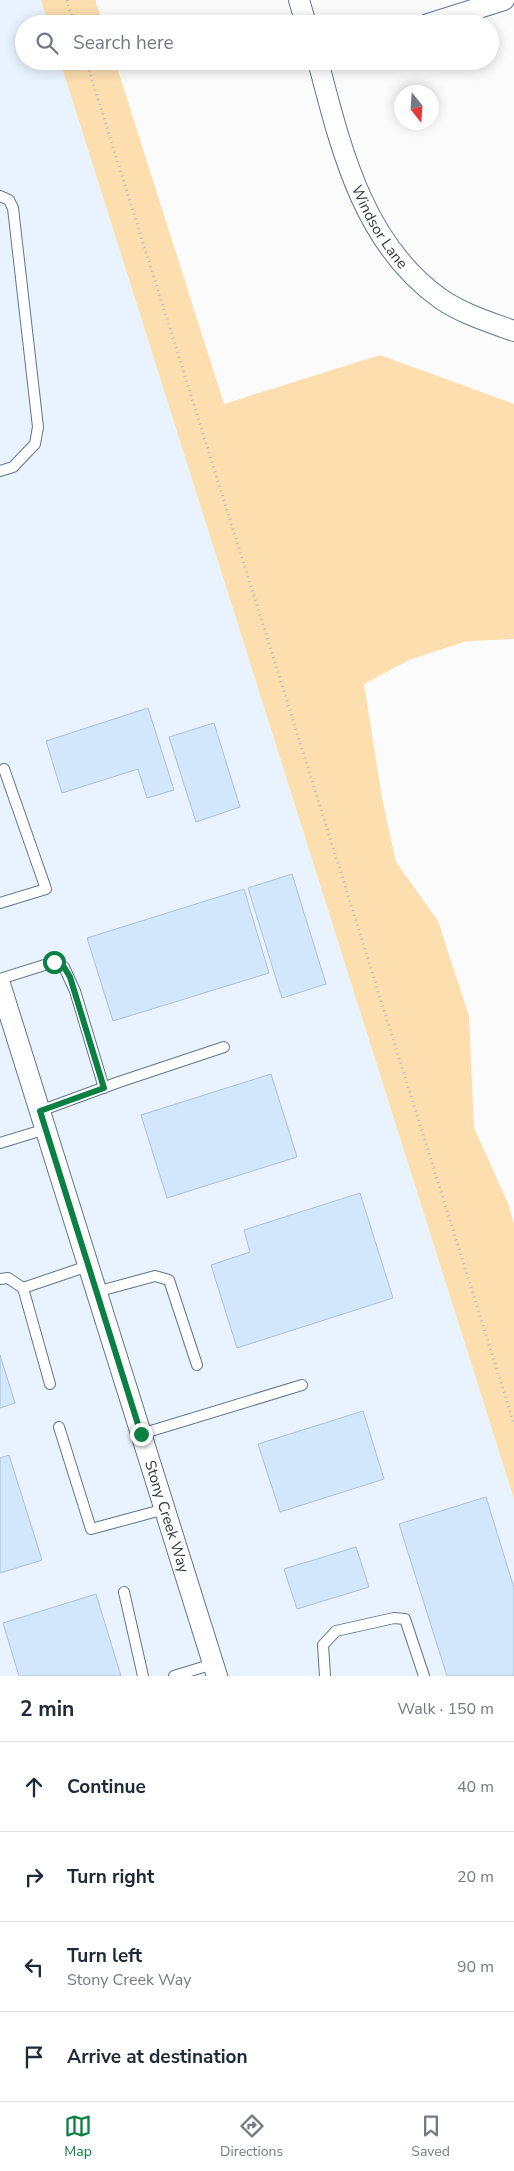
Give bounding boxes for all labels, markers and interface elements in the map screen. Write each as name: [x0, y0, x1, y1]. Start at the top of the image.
search box: [15, 15, 499, 70]
icon: search: [33, 29, 61, 57]
text: Search here: [73, 30, 174, 56]
north arrow: [394, 85, 439, 130]
street label: Windsor Lane: [347, 182, 412, 273]
route start: [43, 951, 66, 974]
route end: [130, 1423, 153, 1446]
street label: Stony Creek Way: [140, 1458, 194, 1575]
text: 2 min: [20, 1695, 74, 1723]
text: Walk · 150 m: [398, 1698, 494, 1720]
icon: ahead: [20, 1773, 48, 1801]
text: Continue: [67, 1774, 146, 1800]
text: 40 m: [457, 1776, 494, 1798]
icon: right: [20, 1863, 48, 1891]
text: Turn right: [67, 1864, 154, 1890]
text: 20 m: [457, 1866, 494, 1888]
text: Turn left: [67, 1943, 142, 1969]
icon: left: [20, 1953, 48, 1981]
text: 90 m: [457, 1956, 494, 1978]
text: Stony Creek Way: [67, 1969, 191, 1991]
icon: arrive: [20, 2043, 48, 2071]
text: Arrive at destination: [67, 2044, 248, 2070]
tab: Map: [64, 2112, 92, 2161]
tab: Directions: [220, 2112, 283, 2161]
tab: Saved: [411, 2112, 450, 2161]

